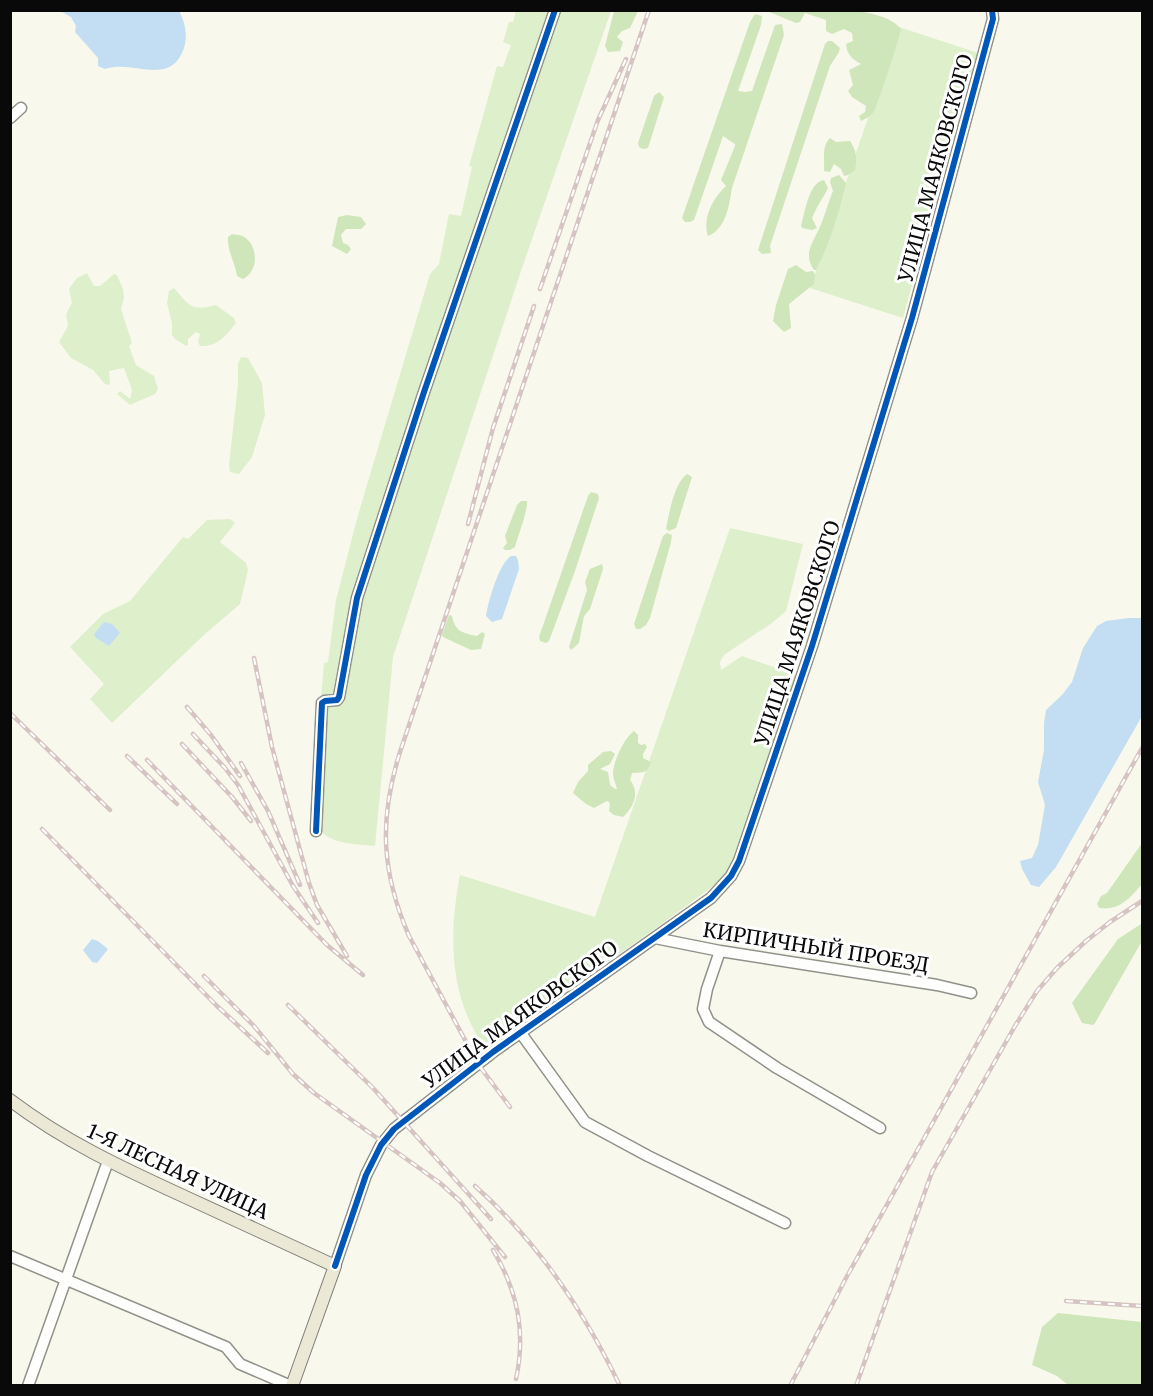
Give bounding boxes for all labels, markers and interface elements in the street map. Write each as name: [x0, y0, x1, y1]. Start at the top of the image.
street label: УЛИЦА МАЯКОВСКОГО: [892, 51, 977, 286]
street label: УЛИЦА МАЯКОВСКОГО: [748, 517, 845, 750]
street label: КИРПИЧНЫЙ ПРОЕЗД: [701, 916, 931, 977]
street label: УЛИЦА МАЯКОВСКОГО: [417, 935, 622, 1094]
street label: 1-Я ЛЕСНАЯ УЛИЦА: [83, 1118, 274, 1225]

